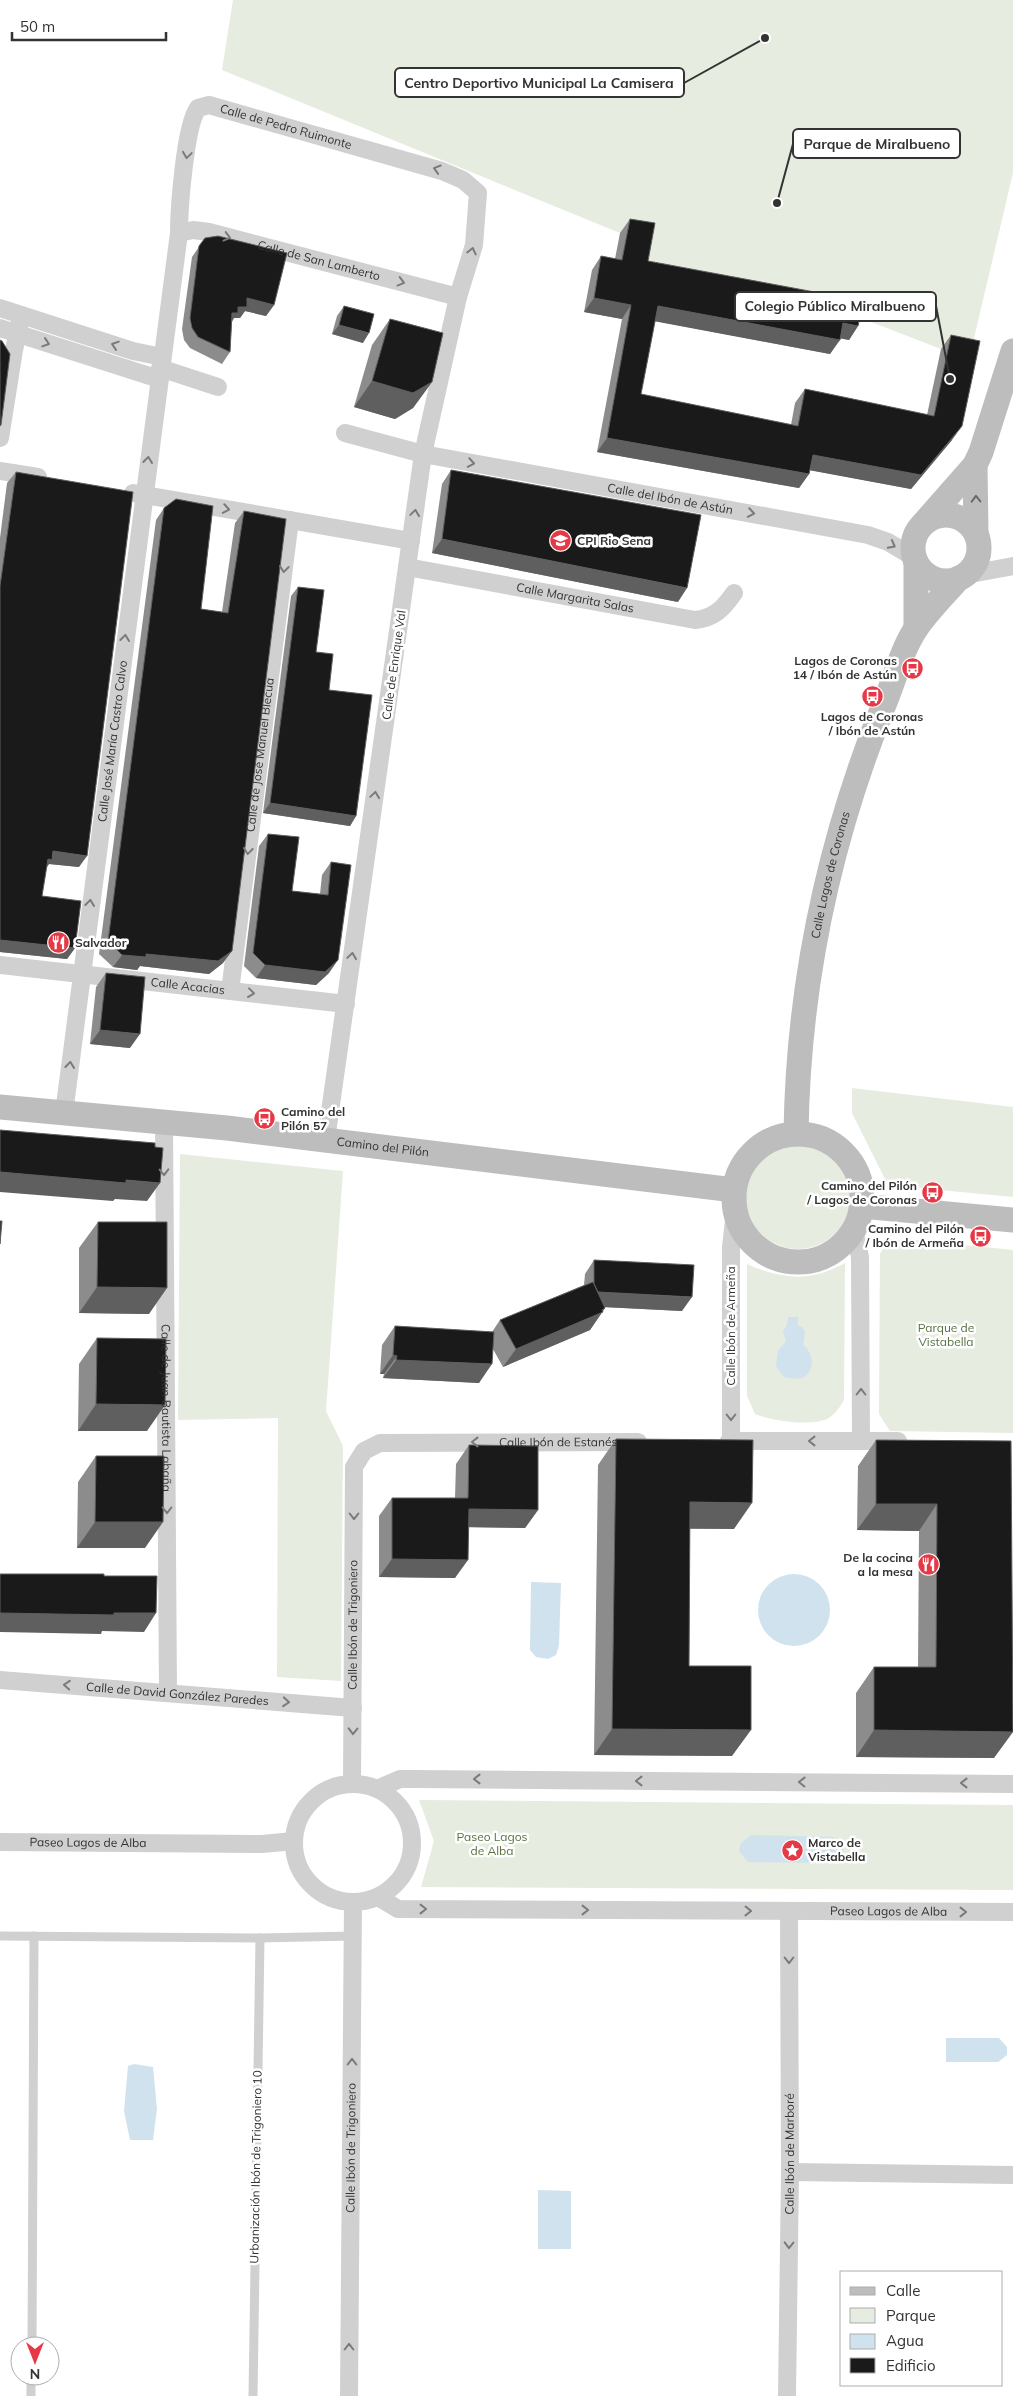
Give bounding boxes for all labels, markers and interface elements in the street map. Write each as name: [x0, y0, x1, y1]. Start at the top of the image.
scale bar: [12, 10, 166, 42]
text: 50 m: [20, 17, 55, 36]
callout: Centro Deportivo Municipal La Camisera: [395, 68, 684, 97]
text: Centro Deportivo Municipal La Camisera: [404, 74, 674, 92]
street label: Calle de Pedro Ruimonte: [218, 100, 354, 152]
callout: Parque de Miralbueno: [793, 129, 960, 158]
text: Parque de Miralbueno: [804, 135, 950, 153]
one-way arrow: [182, 151, 193, 159]
one-way arrow: [433, 165, 441, 175]
one-way arrow: [222, 231, 231, 242]
street label: Calle de San Lamberto: [256, 237, 382, 283]
one-way arrow: [467, 246, 477, 255]
one-way arrow: [396, 276, 405, 287]
callout: Colegio Público Miralbueno: [735, 292, 936, 321]
text: Colegio Público Miralbueno: [745, 297, 925, 315]
one-way arrow: [42, 338, 50, 348]
one-way arrow: [111, 340, 120, 350]
one-way arrow: [142, 455, 153, 463]
one-way arrow: [467, 457, 475, 467]
street label: Calle del Ibón de Astún: [606, 480, 734, 517]
one-way arrow: [970, 495, 981, 503]
one-way arrow: [221, 504, 230, 514]
one-way arrow: [747, 508, 756, 518]
one-way arrow: [409, 509, 420, 517]
school or university icon: CPI Rio Sena: [549, 529, 573, 553]
place label: CPI Rio Sena: [577, 533, 651, 548]
one-way arrow: [887, 539, 896, 549]
one-way arrow: [279, 565, 290, 573]
street label: Calle Margarita Salas: [515, 579, 635, 616]
street label: Calle de Enrique Val: [378, 609, 409, 721]
one-way arrow: [119, 634, 130, 642]
place label: Lagos de Coronas 14 / Ibón de Astún: [793, 653, 897, 682]
bus stop icon: Lagos de Coronas 14 / Ibón de Astún: [901, 656, 925, 680]
street label: Calle José María Castro Calvo: [94, 659, 130, 823]
street label: Calle de José Manuel Blecua: [242, 677, 277, 833]
bus stop icon: Lagos de Coronas / Ibón de Astún: [860, 684, 884, 708]
place label: Lagos de Coronas / Ibón de Astún: [821, 709, 923, 738]
one-way arrow: [369, 791, 380, 799]
street label: Calle Lagos de Coronas: [807, 809, 853, 940]
one-way arrow: [243, 848, 254, 856]
one-way arrow: [84, 899, 95, 907]
restaurant icon: Salvador: [47, 931, 71, 955]
place label: Salvador: [75, 935, 127, 950]
one-way arrow: [347, 952, 357, 961]
street label: Calle Acacias: [150, 974, 226, 997]
one-way arrow: [248, 987, 256, 998]
one-way arrow: [64, 1060, 75, 1068]
place label: Camino del Pilón 57: [281, 1104, 345, 1133]
bus stop icon: Camino del Pilón 57: [253, 1107, 277, 1131]
street label: Camino del Pilón: [336, 1133, 430, 1160]
one-way arrow: [159, 1168, 169, 1176]
place label: Camino del Pilón / Lagos de Coronas: [806, 1178, 917, 1207]
bus stop icon: Camino del Pilón / Lagos de Coronas: [921, 1181, 945, 1205]
place label: Camino del Pilón / Ibón de Armeña: [864, 1221, 964, 1250]
bus stop icon: Camino del Pilón / Ibón de Armeña: [968, 1224, 992, 1248]
street label: Calle Ibón de Armeña: [723, 1266, 738, 1386]
park label: Parque de Vistabella: [918, 1320, 974, 1349]
street label: Calle de Juan Bautista Labaña: [158, 1324, 175, 1492]
one-way arrow: [856, 1388, 866, 1396]
one-way arrow: [726, 1414, 736, 1422]
street label: Calle Ibón de Estanés: [499, 1434, 618, 1450]
one-way arrow: [808, 1436, 816, 1446]
one-way arrow: [470, 1437, 478, 1447]
one-way arrow: [161, 1506, 172, 1514]
one-way arrow: [349, 1512, 359, 1520]
place label: De la cocina a la mesa: [843, 1550, 913, 1579]
restaurant icon: De la cocina a la mesa: [917, 1553, 941, 1577]
street label: Calle Ibón de Trigoniero: [345, 1560, 360, 1690]
street label: Calle de David González Paredes: [86, 1679, 269, 1708]
one-way arrow: [62, 1680, 70, 1691]
one-way arrow: [282, 1696, 290, 1707]
one-way arrow: [348, 1727, 358, 1735]
one-way arrow: [473, 1774, 480, 1784]
one-way arrow: [635, 1776, 643, 1786]
one-way arrow: [798, 1777, 806, 1787]
one-way arrow: [960, 1778, 968, 1788]
park label: Paseo Lagos de Alba: [457, 1829, 528, 1858]
street label: Paseo Lagos de Alba: [29, 1834, 147, 1850]
place label: Marco de Vistabella: [807, 1835, 865, 1864]
place icon: Marco de Vistabella: [780, 1838, 804, 1862]
street label: Paseo Lagos de Alba: [830, 1903, 947, 1919]
one-way arrow: [420, 1904, 427, 1914]
one-way arrow: [582, 1905, 590, 1915]
one-way arrow: [744, 1906, 752, 1916]
one-way arrow: [960, 1907, 967, 1917]
one-way arrow: [784, 1956, 794, 1964]
one-way arrow: [347, 2058, 357, 2066]
street label: Urbanización Ibón de Trigoniero 10: [246, 2070, 265, 2264]
street label: Calle Ibón de Trigoniero: [342, 2083, 359, 2213]
street label: Calle Ibón de Marboré: [781, 2093, 797, 2215]
one-way arrow: [784, 2242, 794, 2249]
legend: [840, 2271, 1003, 2386]
text: Calle: [886, 2281, 920, 2300]
text: Parque: [886, 2306, 936, 2325]
text: Agua: [886, 2331, 924, 2350]
north arrow: [10, 2336, 60, 2386]
one-way arrow: [344, 2343, 354, 2351]
text: Edificio: [886, 2356, 936, 2375]
text: N: [30, 2365, 40, 2383]

